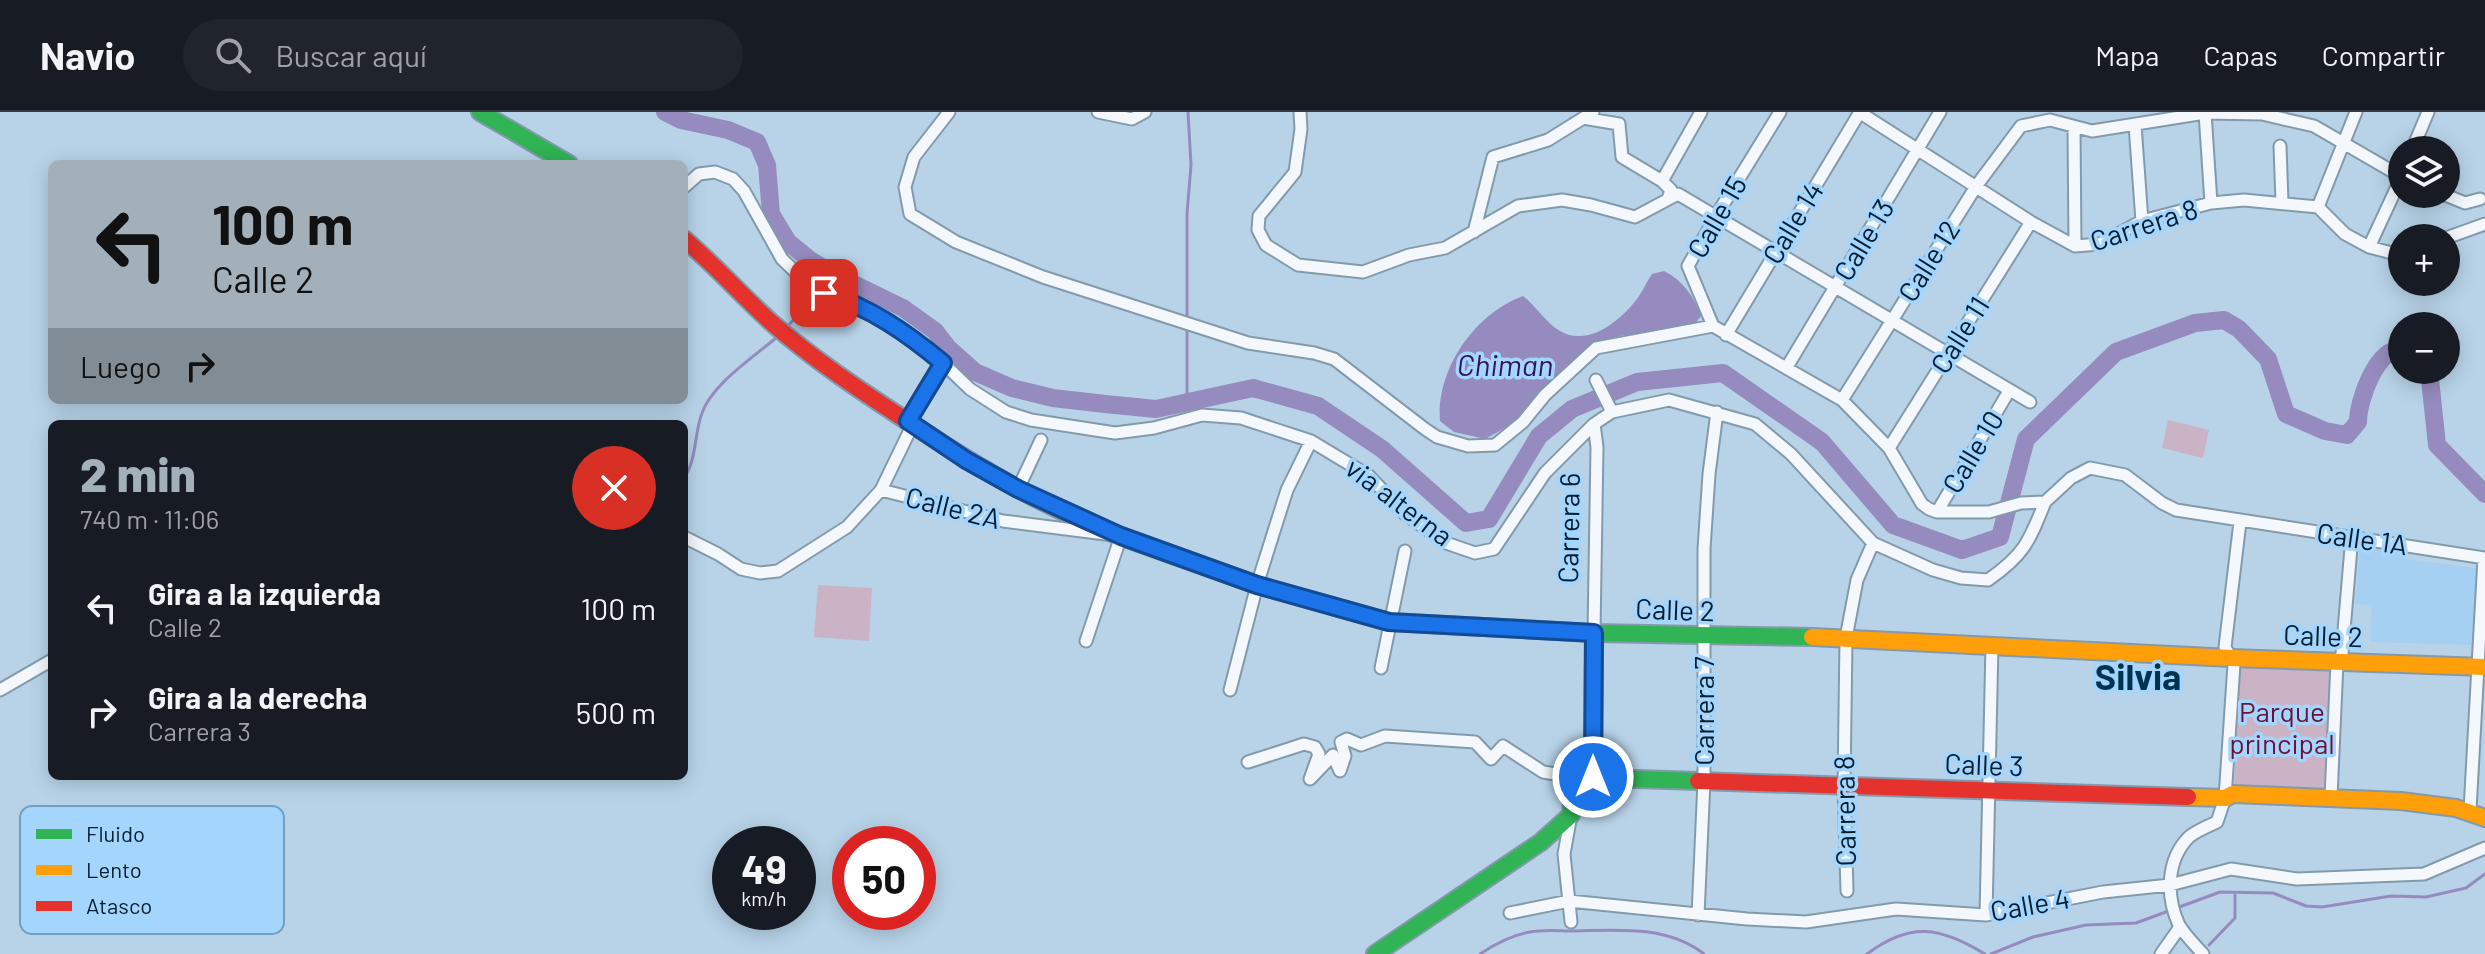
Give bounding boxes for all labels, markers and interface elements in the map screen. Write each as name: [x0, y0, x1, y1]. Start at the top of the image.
search box: [183, 19, 743, 91]
text: Navio: [40, 32, 135, 78]
icon: search: [211, 33, 255, 77]
text: Buscar aquí: [275, 37, 427, 73]
text: Mapa: [2095, 38, 2159, 72]
text: Capas: [2203, 38, 2278, 72]
text: Compartir: [2322, 38, 2445, 72]
map controls: [2388, 136, 2460, 384]
button: layers: [2388, 136, 2460, 208]
street label: Calle 15: [1679, 170, 1753, 263]
street label: Calle 14: [1754, 175, 1830, 270]
text: 100 m: [212, 189, 354, 256]
street label: Carrera 8: [2086, 191, 2202, 257]
icon: left: [80, 192, 184, 296]
street label: Calle 13: [1826, 193, 1901, 286]
street label: Calle 12: [1890, 214, 1966, 307]
button: +: [2388, 224, 2460, 296]
text: Calle 2: [212, 257, 314, 300]
pin: [790, 259, 858, 327]
icon: arrive: [802, 271, 846, 315]
street label: Calle 11: [1922, 290, 1996, 379]
button: −: [2388, 312, 2460, 384]
icon: right: [178, 344, 222, 388]
water label: Chiman: [1457, 346, 1553, 382]
text: Luego: [80, 348, 162, 384]
street label: Calle 10: [1934, 404, 2010, 499]
text: 2 min: [80, 444, 196, 502]
button: close: [572, 446, 656, 530]
street label: via alterna: [1339, 450, 1460, 553]
street label: Carrera 6: [1550, 472, 1586, 584]
street label: Calle 2A: [902, 479, 1004, 535]
text: 740 m · 11:06: [80, 503, 219, 534]
street label: Calle 1A: [2315, 515, 2410, 561]
text: Gira a la izquierda: [148, 575, 381, 611]
icon: left: [80, 586, 124, 630]
text: 100 m: [581, 590, 656, 626]
street label: Calle 2: [1635, 591, 1715, 627]
text: Calle 2: [148, 611, 222, 642]
street label: Calle 2: [2283, 617, 2363, 653]
district label: Silvia: [2095, 654, 2181, 697]
street label: Carrera 7: [1686, 656, 1720, 766]
text: Gira a la derecha: [148, 679, 367, 715]
icon: right: [80, 690, 124, 734]
text: 500 m: [576, 694, 656, 730]
park label: Parque principal: [2229, 694, 2335, 760]
text: Carrera 3: [148, 715, 251, 746]
position arrow: [1551, 735, 1635, 819]
street label: Calle 3: [1944, 746, 2024, 782]
street label: Carrera 8: [1826, 755, 1862, 867]
legend: [20, 806, 284, 934]
text: Fluido: [86, 820, 145, 846]
speed limit sign: 50: [832, 826, 936, 930]
text: 49: [741, 844, 787, 892]
text: Lento: [86, 856, 142, 882]
street label: Calle 4: [1988, 880, 2072, 928]
text: km/h: [741, 886, 787, 910]
text: Atasco: [86, 892, 152, 918]

